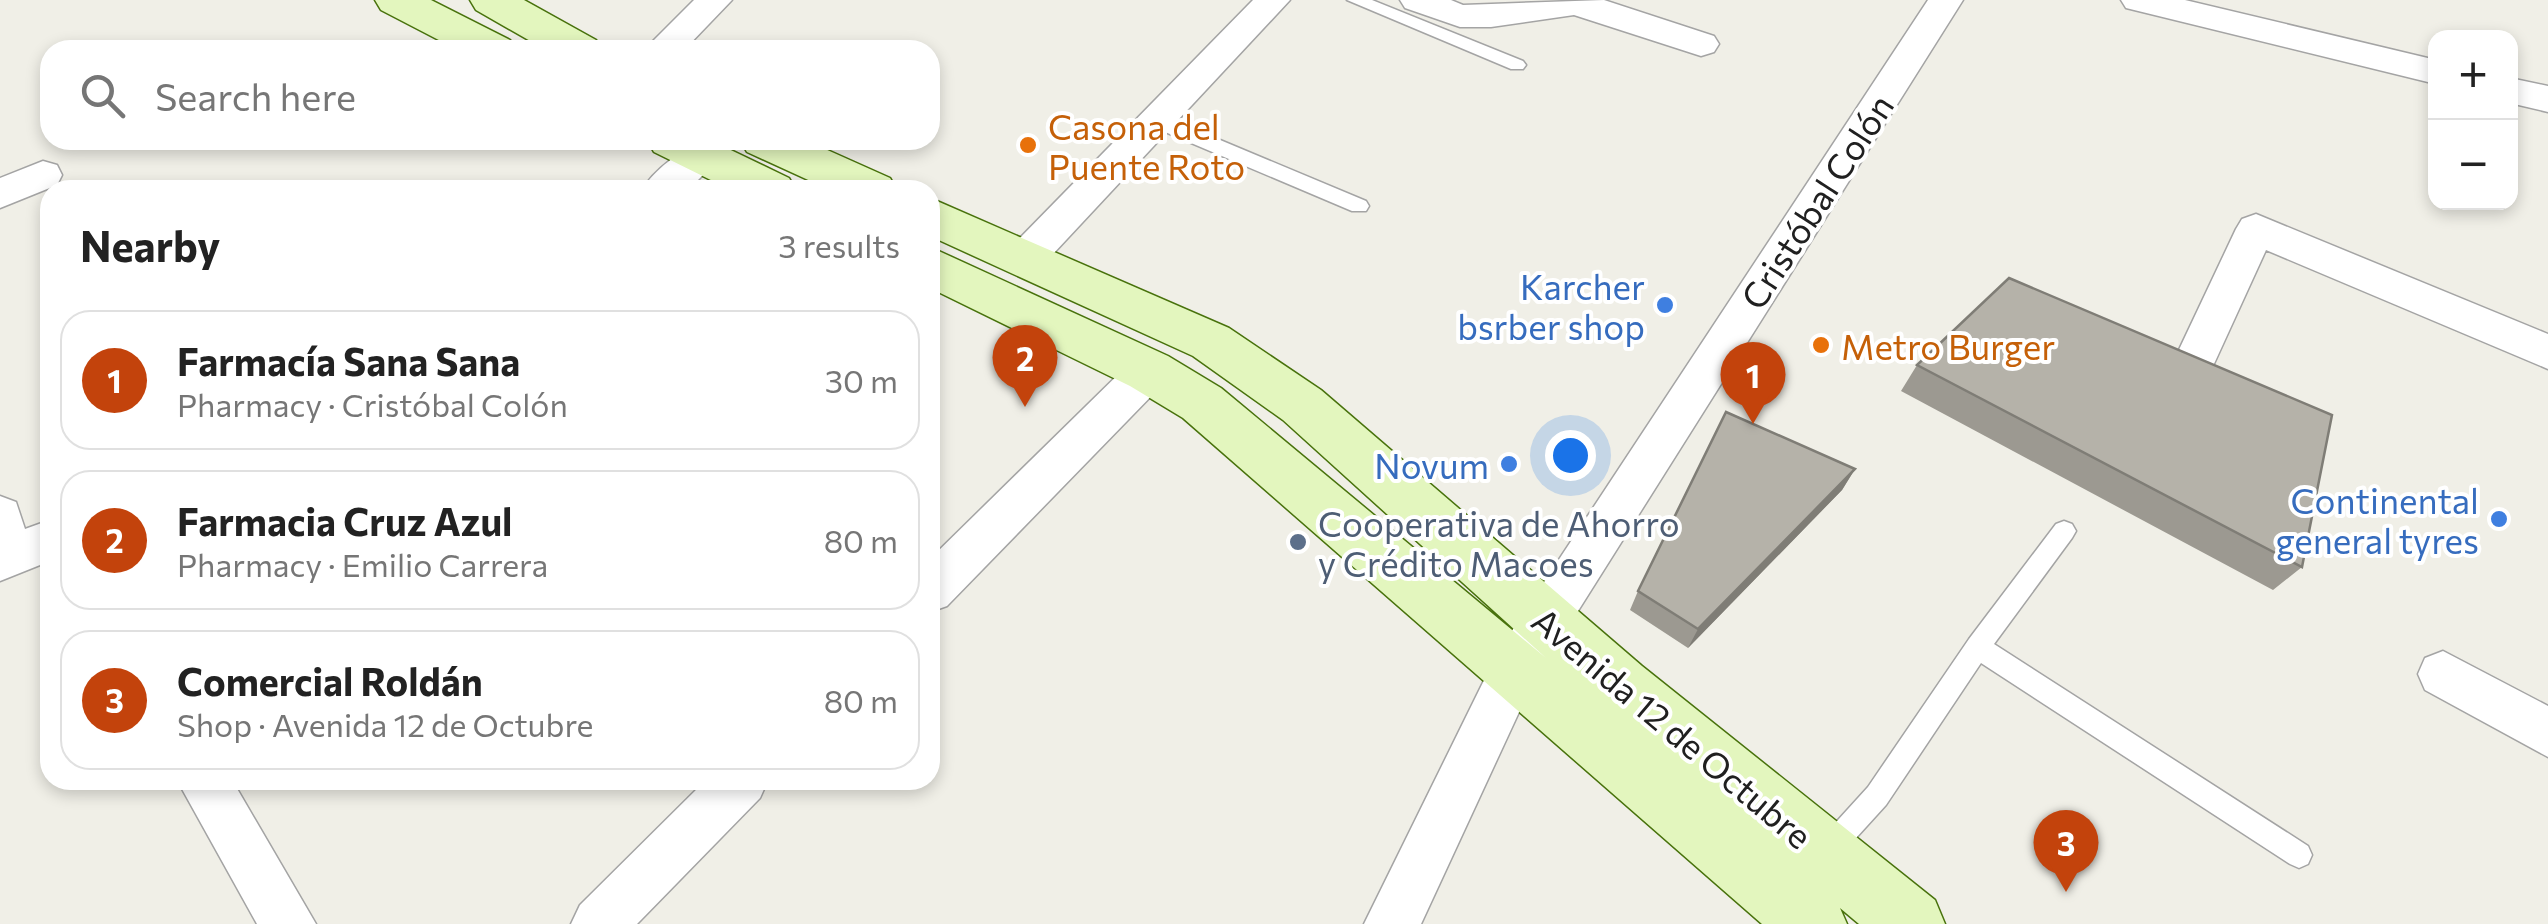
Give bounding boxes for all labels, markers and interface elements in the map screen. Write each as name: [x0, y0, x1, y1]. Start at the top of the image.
map controls: [2428, 30, 2518, 210]
button: +: [2428, 30, 2518, 120]
search box: [40, 40, 940, 150]
icon: search: [75, 68, 130, 123]
text: Search here: [155, 72, 356, 119]
street label: Cristóbal Colón: [1731, 86, 1901, 316]
place label: Casona del Puente Roto: [1048, 104, 1245, 187]
button: −: [2428, 120, 2518, 210]
marker: Casona del Puente Roto: [1017, 134, 1039, 156]
text: Nearby: [80, 219, 220, 271]
text: 3 results: [778, 225, 900, 265]
place label: Karcher bsrber shop: [1457, 264, 1645, 347]
marker: Karcher bsrber shop: [1654, 294, 1676, 316]
pin: 2: [992, 324, 1058, 407]
place label: Metro Burger: [1841, 324, 2055, 367]
marker: Metro Burger: [1810, 334, 1832, 356]
text: Farmacía Sana Sana: [177, 337, 520, 384]
pin: 1: [1720, 342, 1786, 424]
text: 1: [107, 360, 122, 400]
text: 30 m: [825, 360, 898, 400]
text: Pharmacy · Cristóbal Colón: [177, 384, 568, 424]
your location: [1545, 430, 1596, 481]
place label: Novum: [1374, 443, 1489, 486]
marker: Novum: [1498, 453, 1520, 475]
place label: Continental general tyres: [2276, 478, 2479, 561]
text: Farmacia Cruz Azul: [177, 497, 512, 544]
place label: Cooperativa de Ahorro y Crédito Macoes: [1318, 501, 1680, 584]
marker: Continental general tyres: [2488, 508, 2510, 530]
text: 2: [105, 520, 124, 560]
text: 80 m: [824, 520, 898, 560]
marker: Cooperativa de Ahorro y Crédito Macoes: [1287, 531, 1309, 553]
text: Pharmacy · Emilio Carrera: [177, 544, 548, 584]
street label: Avenida 12 de Octubre: [1524, 598, 1822, 856]
text: Comercial Roldán: [177, 657, 483, 704]
text: 3: [105, 680, 124, 720]
text: 80 m: [824, 680, 898, 720]
text: Shop · Avenida 12 de Octubre: [177, 704, 594, 744]
pin: 3: [2034, 810, 2098, 892]

